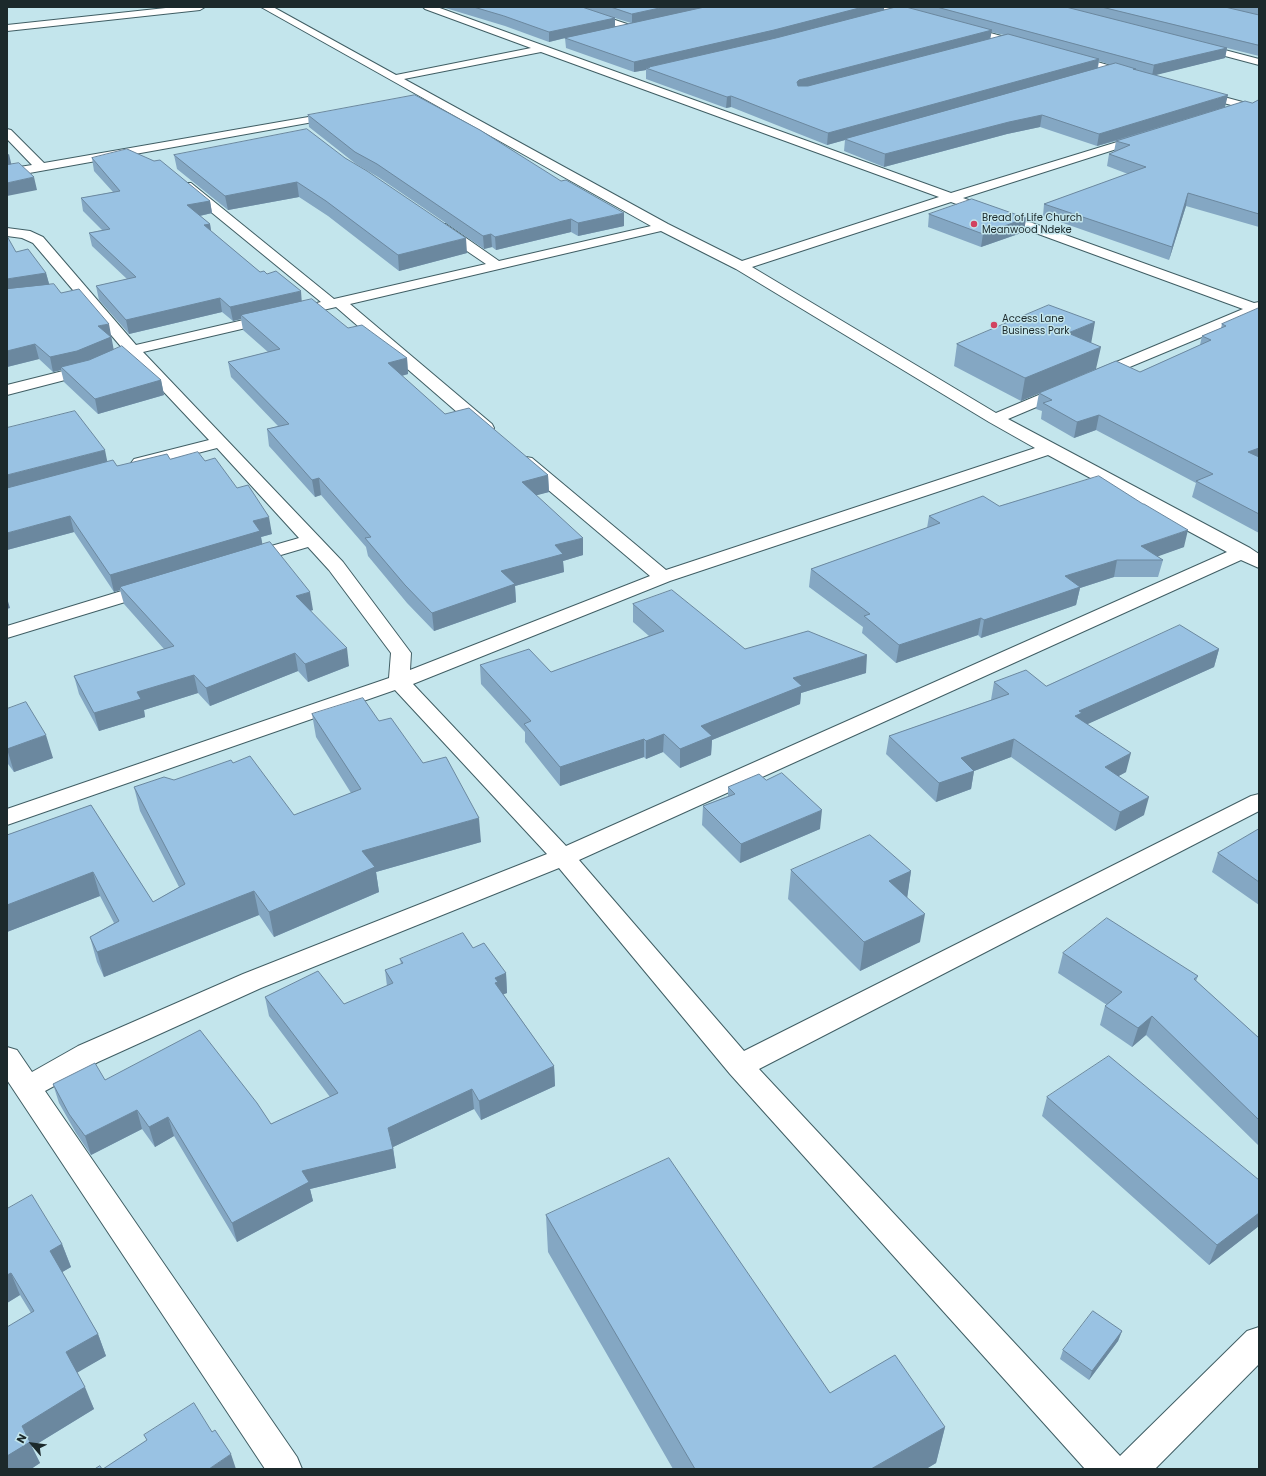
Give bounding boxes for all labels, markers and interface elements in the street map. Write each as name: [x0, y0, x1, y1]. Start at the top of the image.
place label: Bread of Life Church Meanwood Ndeke: [982, 212, 1082, 236]
marker: Bread of Life Church Meanwood Ndeke: [969, 219, 979, 229]
place label: Access Lane Business Park: [1002, 313, 1069, 336]
marker: Access Lane Business Park: [989, 320, 999, 330]
north arrow: [12, 1424, 52, 1464]
text: N: [12, 1431, 30, 1446]

